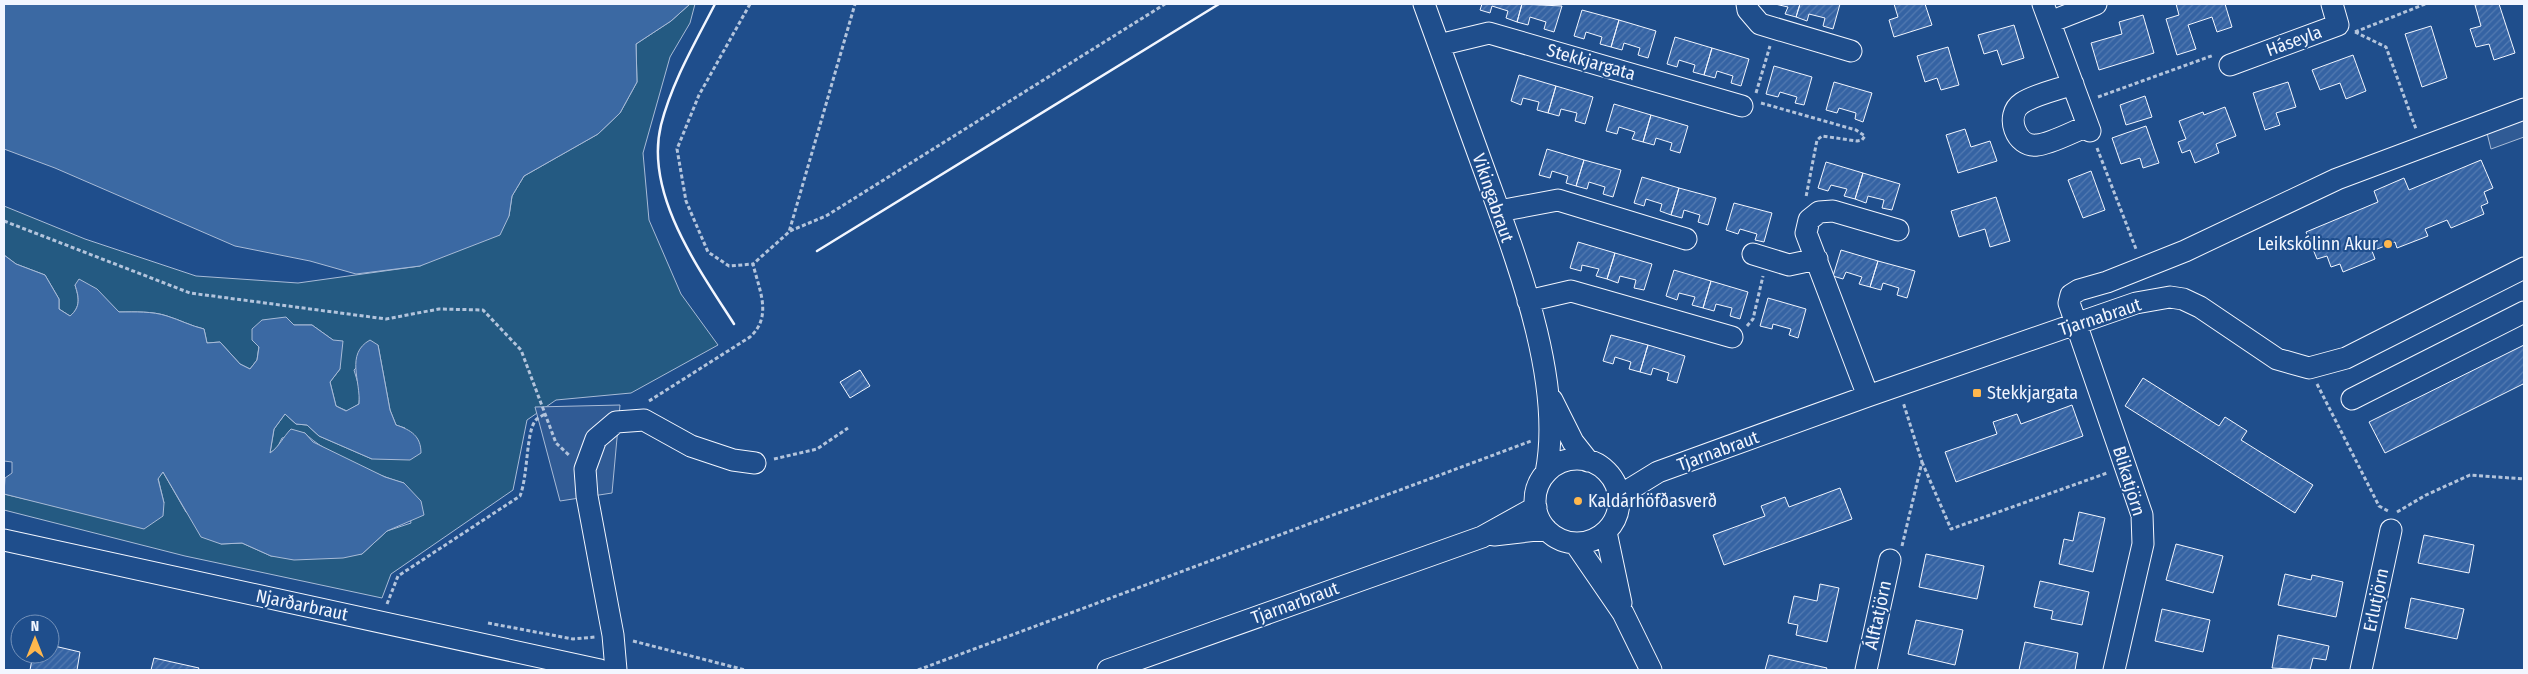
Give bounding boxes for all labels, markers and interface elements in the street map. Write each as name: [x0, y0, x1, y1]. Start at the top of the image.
street label: Háseyla: [2263, 21, 2325, 61]
street label: Stekkjargata: [1544, 39, 1638, 85]
street label: Vikingabraut: [1468, 151, 1518, 245]
place label: Leikskólinn Akur: [2257, 233, 2379, 255]
marker: Leikskólinn Akur: [2382, 238, 2394, 250]
street label: Tjarnabraut: [2056, 293, 2144, 341]
place label: Stekkjargata: [1987, 382, 2078, 404]
marker: Stekkjargata: [1971, 387, 1983, 399]
street label: Tjarnabraut: [1674, 426, 1762, 476]
street label: Blikatjörn: [2108, 443, 2150, 519]
place label: Kaldárhöfðasverð: [1588, 490, 1717, 512]
marker: Kaldárhöfðasverð: [1572, 495, 1584, 507]
street label: Erlutjörn: [2359, 566, 2393, 634]
street label: Tjarnarbraut: [1248, 577, 1342, 629]
street label: Álftatjörn: [1859, 578, 1896, 652]
street label: Njarðarbraut: [254, 584, 350, 626]
north arrow: [10, 614, 60, 664]
text: N: [31, 618, 39, 635]

